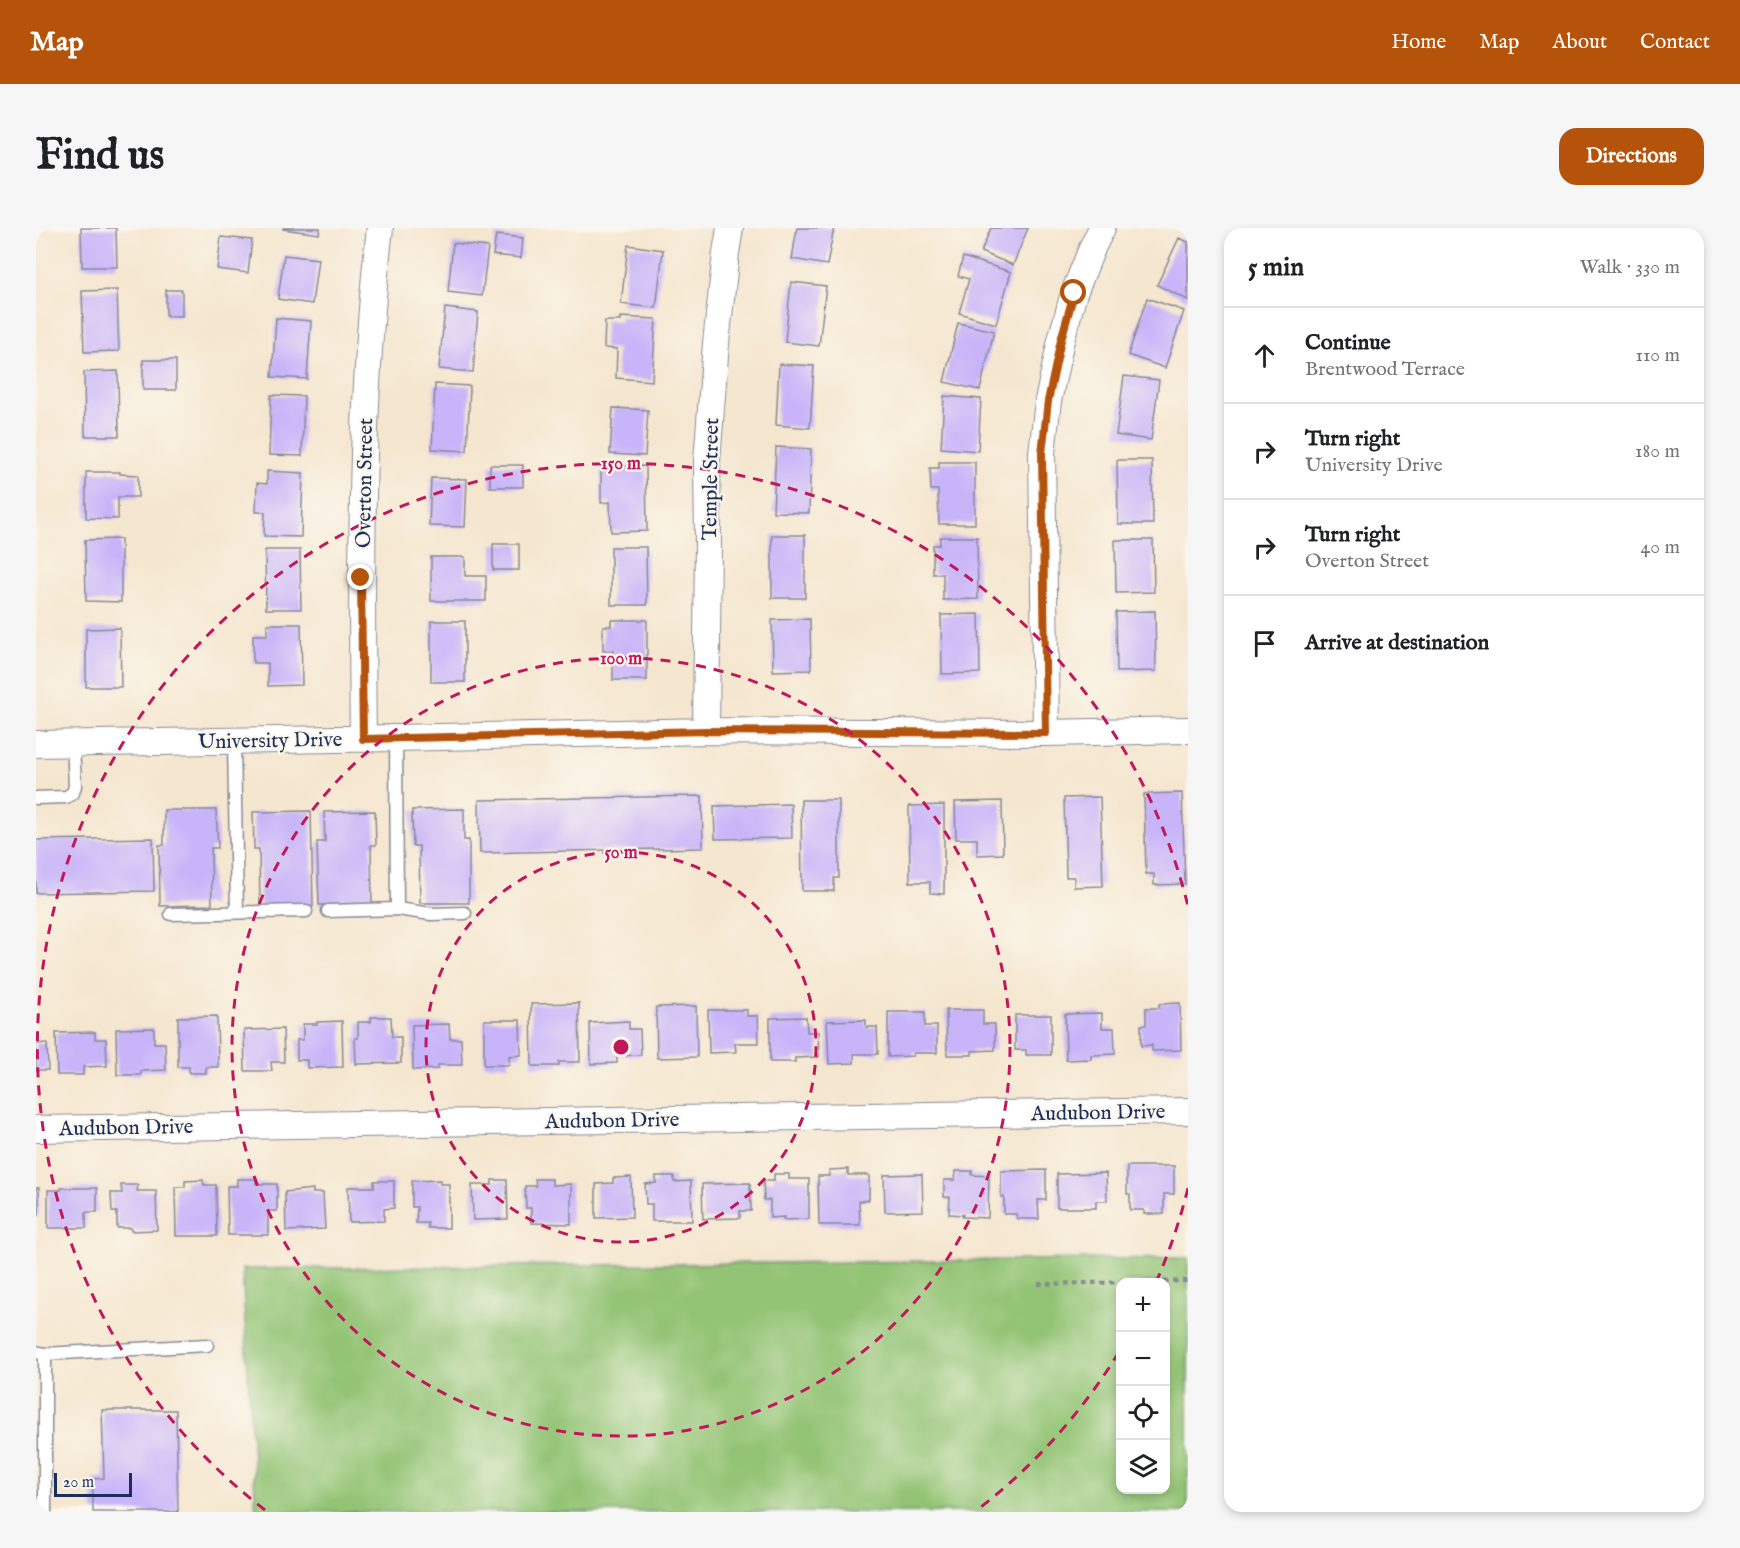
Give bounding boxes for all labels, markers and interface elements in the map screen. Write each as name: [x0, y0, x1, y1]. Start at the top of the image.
text: Map: [30, 25, 84, 60]
text: Home: [1391, 29, 1446, 56]
text: Map: [1479, 29, 1519, 56]
text: About: [1552, 29, 1607, 56]
text: Contact: [1640, 29, 1710, 56]
button: Directions: [1559, 128, 1704, 185]
text: Find us: [36, 130, 164, 183]
text: 5 min: [1248, 251, 1304, 284]
text: Walk · 330 m: [1580, 255, 1680, 280]
route start: [1060, 279, 1086, 305]
text: Continue: [1305, 329, 1391, 357]
icon: ahead: [1248, 339, 1281, 372]
text: 110 m: [1636, 343, 1680, 368]
text: Brentwood Terrace: [1305, 357, 1465, 382]
street label: Temple Street: [697, 417, 726, 541]
street label: Overton Street: [351, 418, 380, 548]
text: Turn right: [1305, 425, 1400, 453]
icon: right: [1248, 435, 1281, 468]
text: 180 m: [1635, 439, 1680, 464]
text: 150 m: [601, 453, 641, 476]
text: University Drive: [1305, 453, 1443, 478]
text: Turn right: [1305, 521, 1400, 549]
icon: right: [1248, 531, 1281, 564]
text: 40 m: [1641, 535, 1680, 560]
text: Overton Street: [1305, 549, 1429, 574]
route end: [347, 564, 373, 590]
icon: arrive: [1248, 627, 1281, 660]
text: Arrive at destination: [1305, 629, 1489, 657]
text: 100 m: [600, 648, 642, 671]
street label: University Drive: [198, 727, 343, 756]
text: 50 m: [604, 842, 638, 865]
centre of rings: [611, 1037, 631, 1057]
street label: Audubon Drive: [1030, 1099, 1166, 1128]
street label: Audubon Drive: [544, 1107, 680, 1136]
street label: Audubon Drive: [58, 1114, 194, 1143]
map controls: [1116, 1278, 1170, 1494]
button: +: [1116, 1278, 1170, 1332]
button: −: [1116, 1332, 1170, 1386]
button: locate: [1116, 1386, 1170, 1440]
button: layers: [1116, 1440, 1170, 1494]
scale bar: [54, 1470, 132, 1498]
text: 20 m: [63, 1473, 94, 1493]

